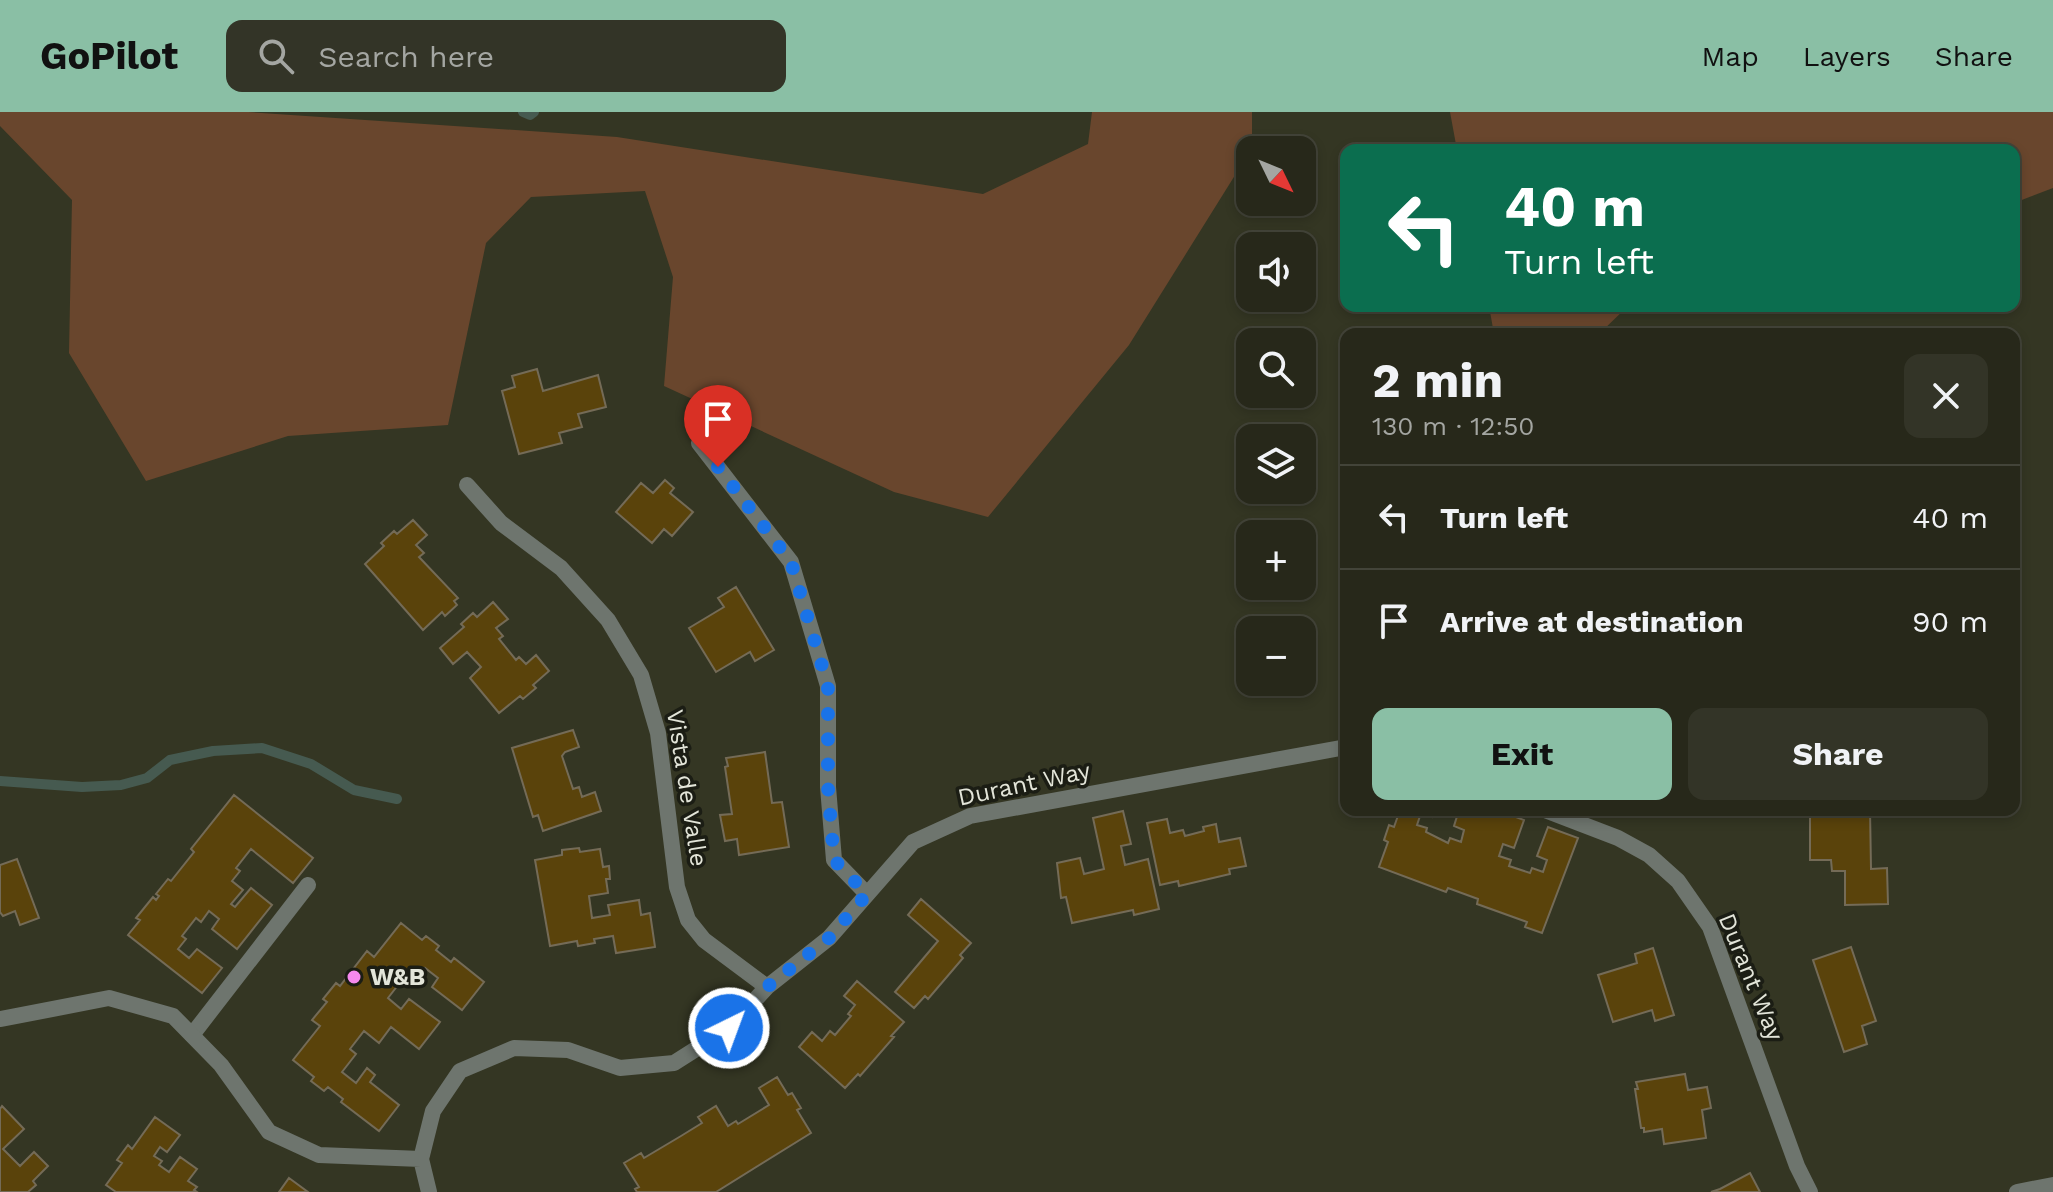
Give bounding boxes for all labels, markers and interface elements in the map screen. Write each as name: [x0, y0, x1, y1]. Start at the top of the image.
search box: [226, 20, 786, 92]
text: GoPilot: [40, 34, 178, 78]
icon: search: [254, 34, 298, 78]
text: Search here: [318, 39, 494, 74]
text: Map: [1702, 40, 1759, 73]
text: Layers: [1803, 40, 1891, 73]
text: Share: [1935, 40, 2013, 73]
north arrow: [1236, 136, 1316, 216]
map controls: [1236, 136, 1316, 696]
text: 40 m: [1504, 174, 1645, 240]
icon: left: [1372, 176, 1476, 280]
button: sound: [1236, 232, 1316, 312]
text: Turn left: [1504, 241, 1654, 283]
button: search: [1236, 328, 1316, 408]
text: 2 min: [1372, 352, 1503, 409]
button: close: [1904, 354, 1988, 438]
pin: [684, 385, 752, 467]
icon: arrive: [696, 397, 740, 441]
text: 130 m · 12:50: [1372, 411, 1535, 441]
button: layers: [1236, 424, 1316, 504]
icon: left: [1372, 495, 1416, 539]
text: Turn left: [1440, 500, 1568, 535]
text: 40 m: [1912, 500, 1988, 535]
button: +: [1236, 520, 1316, 600]
icon: arrive: [1372, 599, 1416, 643]
text: Arrive at destination: [1440, 604, 1744, 639]
text: 90 m: [1912, 604, 1988, 639]
button: −: [1236, 616, 1316, 696]
street label: Vista de Valle: [661, 708, 713, 868]
button: Exit: [1372, 708, 1672, 800]
button: Share: [1688, 708, 1988, 800]
street label: Durant Way: [955, 756, 1093, 812]
street label: Durant Way: [1713, 909, 1789, 1045]
place label: W&B: [370, 963, 425, 991]
marker: W&B: [345, 968, 363, 986]
position arrow: [687, 986, 771, 1070]

